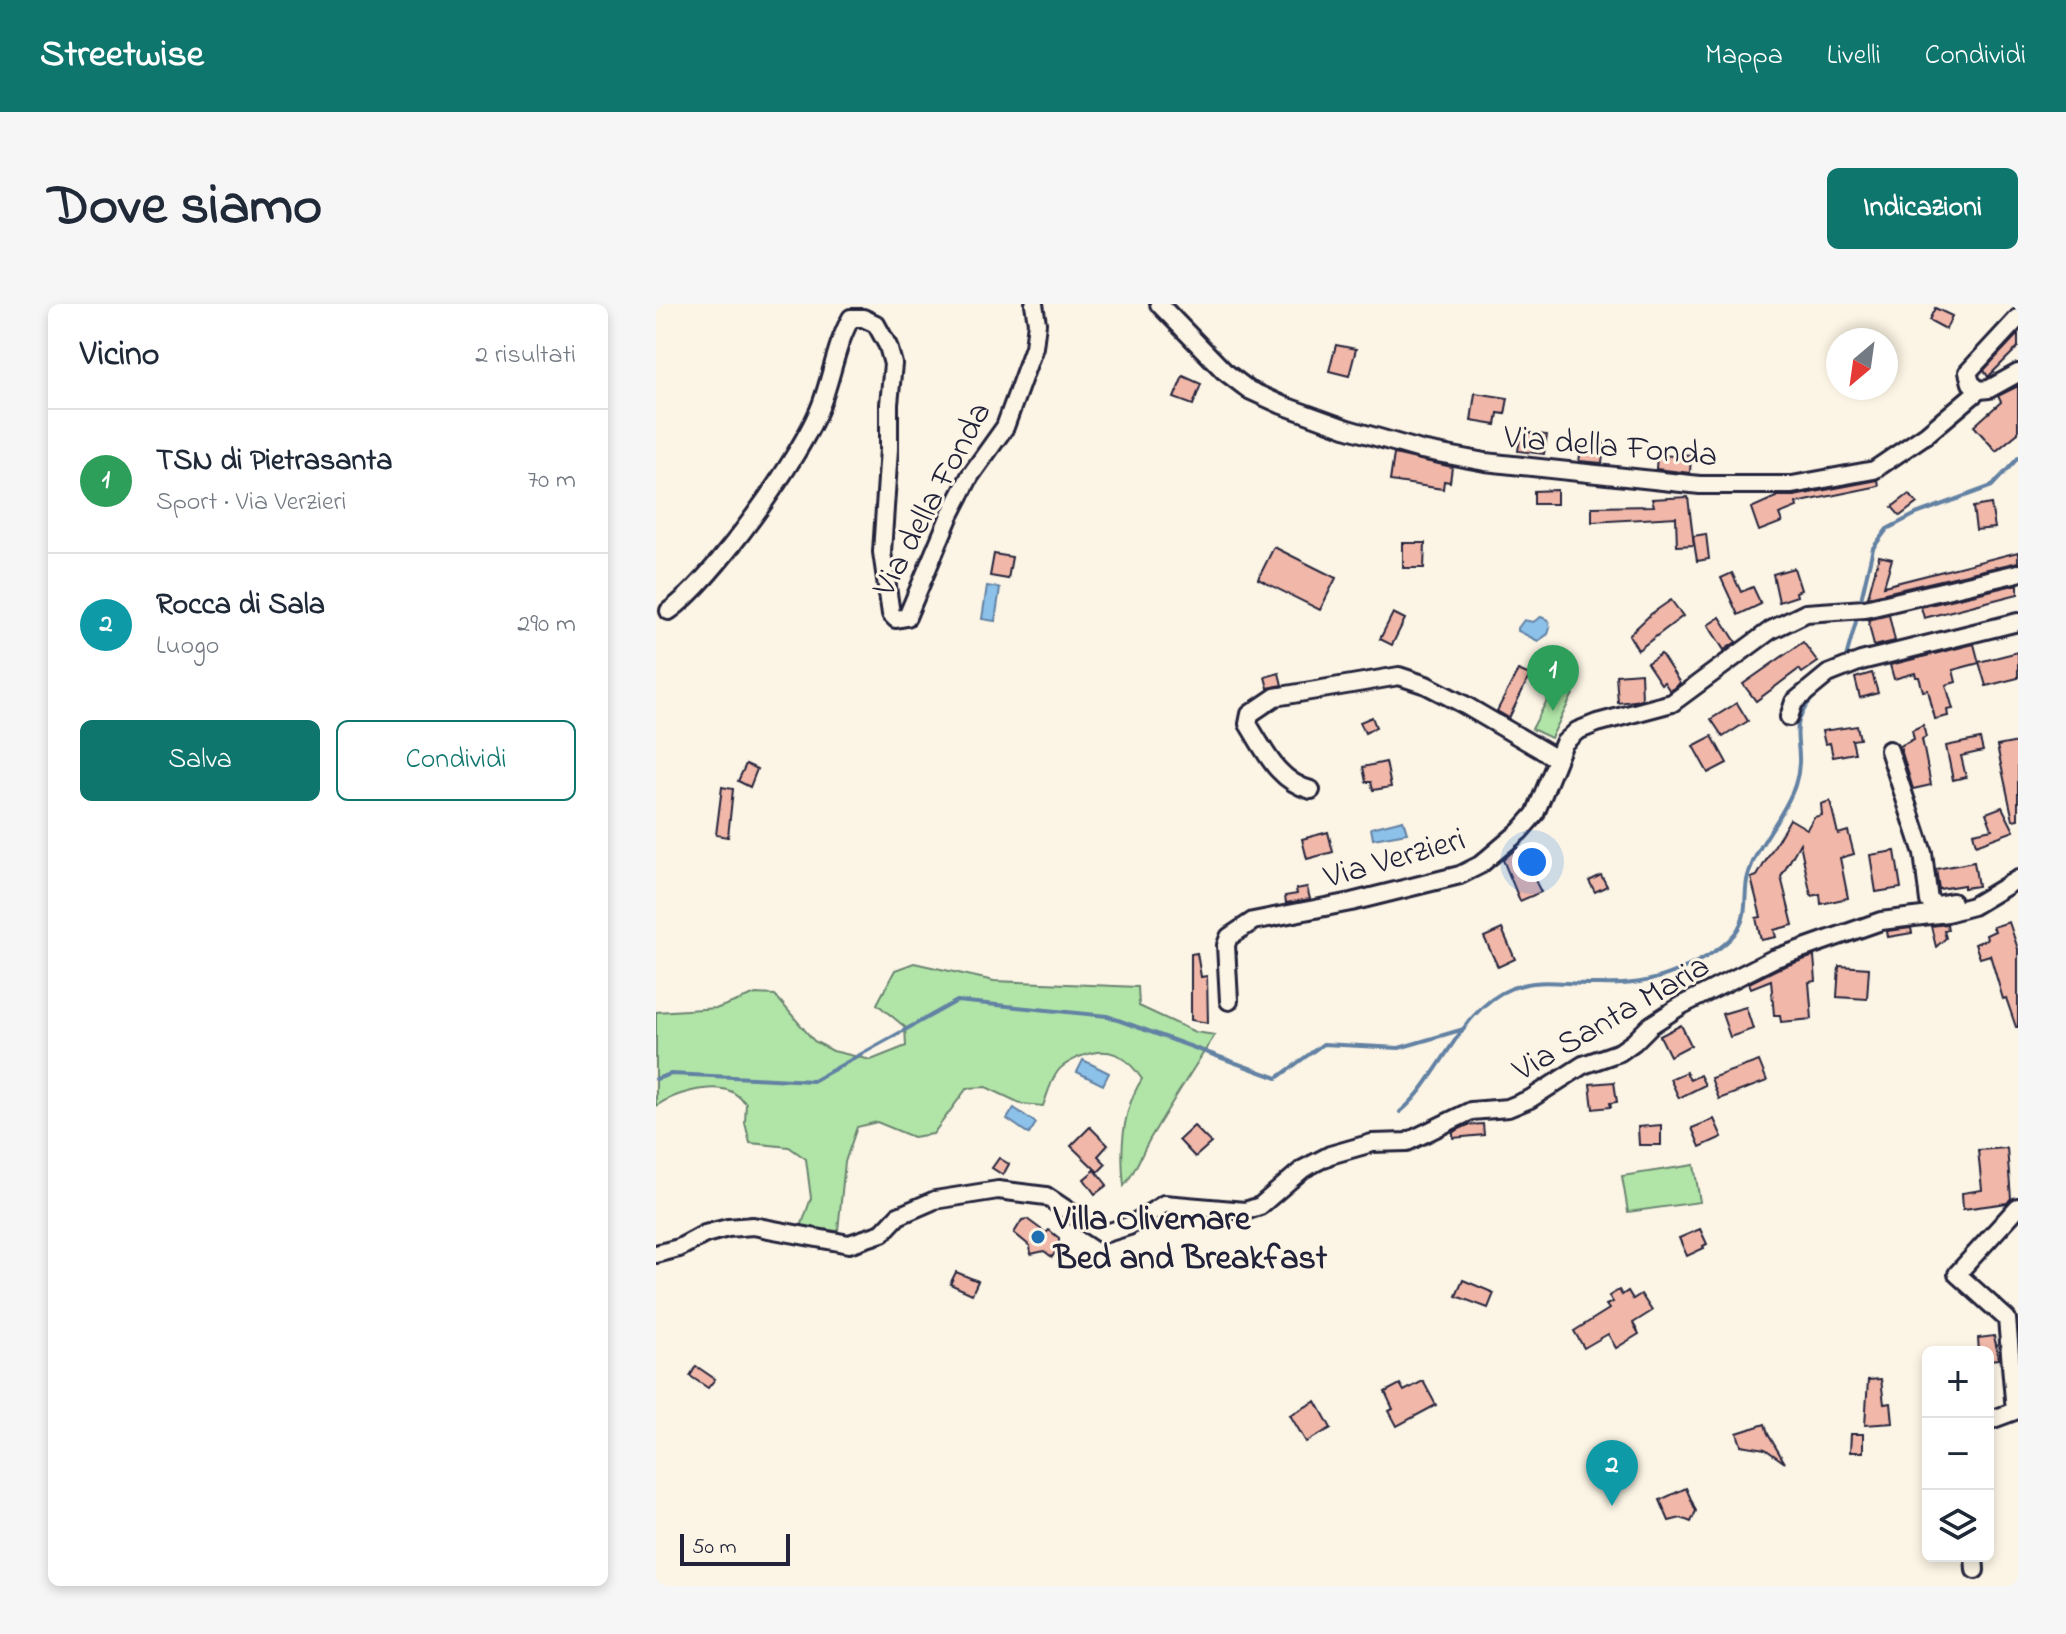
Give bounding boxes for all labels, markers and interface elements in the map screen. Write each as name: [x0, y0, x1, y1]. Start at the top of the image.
text: Streetwise: [40, 28, 204, 84]
text: Mappa: [1705, 36, 1783, 77]
text: Livelli: [1827, 36, 1881, 77]
text: Condividi: [1925, 36, 2026, 77]
text: Dove siamo: [48, 168, 322, 249]
button: Indicazioni: [1827, 168, 2018, 249]
north arrow: [1826, 328, 1898, 400]
text: Vicino: [80, 331, 159, 381]
text: 2 risultati: [475, 337, 576, 375]
street label: Via della Fonda: [861, 394, 1006, 607]
street label: Via della Fonda: [1501, 414, 1720, 482]
text: TSN di Pietrasanta: [156, 440, 393, 484]
text: 1: [102, 462, 110, 500]
text: 70 m: [527, 462, 576, 500]
text: Sport · Via Verzieri: [156, 484, 346, 522]
text: Rocca di Sala: [156, 584, 325, 628]
text: 2: [100, 606, 112, 644]
text: 290 m: [517, 606, 576, 644]
text: Luogo: [156, 628, 219, 666]
pin: 1: [1527, 645, 1579, 711]
button: Salva: [80, 720, 320, 801]
button: Condividi: [336, 720, 576, 801]
street label: Via Verzieri: [1318, 816, 1472, 904]
your location: [1512, 842, 1552, 882]
street label: Via Santa Maria: [1503, 943, 1720, 1097]
place label: Villa Olivemare Bed and Breakfast: [1052, 1196, 1328, 1285]
marker: Villa Olivemare Bed and Breakfast: [1029, 1228, 1047, 1246]
map controls: [1922, 1346, 1994, 1562]
button: +: [1922, 1346, 1994, 1418]
button: −: [1922, 1418, 1994, 1490]
pin: 2: [1586, 1440, 1638, 1506]
button: layers: [1922, 1490, 1994, 1562]
scale bar: [680, 1530, 790, 1566]
text: 50 m: [692, 1532, 737, 1564]

